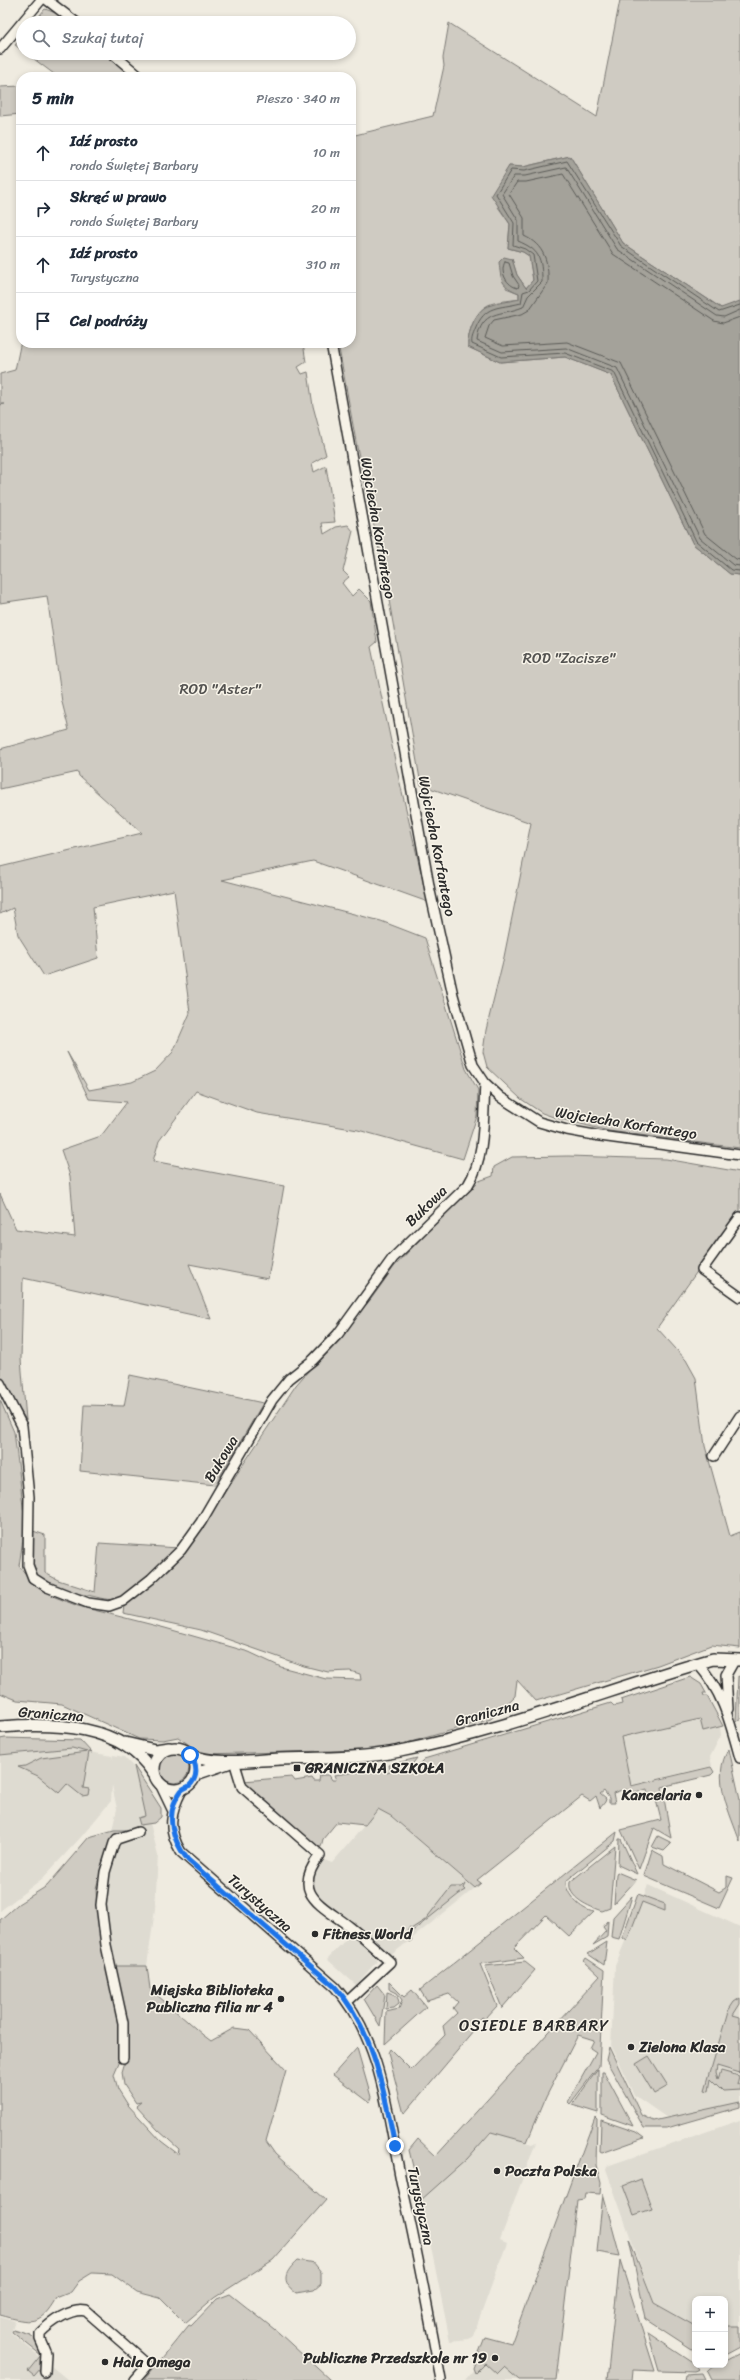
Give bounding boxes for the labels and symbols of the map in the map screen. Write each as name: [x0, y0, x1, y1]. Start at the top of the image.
street label: Wojciecha Korfantego: [353, 455, 403, 601]
park label: ROD "Zacisze": [523, 645, 616, 671]
park label: ROD "Aster": [179, 676, 261, 702]
street label: Wojciecha Korfantego: [411, 773, 464, 919]
street label: Wojciecha Korfantego: [553, 1099, 699, 1147]
street label: Bukowa: [399, 1179, 454, 1233]
street label: Bukowa: [197, 1430, 246, 1488]
street label: Graniczna: [452, 1692, 522, 1734]
street label: Graniczna: [17, 1699, 85, 1729]
route start: [181, 1746, 199, 1764]
place label: GRANICZNA SZKOŁA: [304, 1755, 444, 1781]
marker: GRANICZNA SZKOŁA: [292, 1763, 302, 1773]
place label: Kancelaria: [620, 1782, 691, 1808]
marker: Kancelaria: [694, 1790, 704, 1800]
street label: Turystyczna: [221, 1867, 299, 1939]
place label: Fitness World: [322, 1921, 414, 1947]
marker: Fitness World: [310, 1929, 320, 1939]
place label: Miejska Biblioteka Publiczna filia nr 4: [147, 1977, 274, 2020]
marker: Miejska Biblioteka Publiczna filia nr 4: [276, 1994, 286, 2004]
district label: OSIEDLE BARBARY: [459, 2011, 609, 2040]
place label: Zielona Klasa: [638, 2034, 726, 2060]
marker: Zielona Klasa: [626, 2042, 636, 2052]
route end: [386, 2137, 404, 2155]
place label: Poczta Polska: [505, 2158, 597, 2184]
street label: Turystyczna: [400, 2164, 442, 2248]
marker: Poczta Polska: [492, 2166, 502, 2176]
place label: Publiczne Przedszkole nr 19: [303, 2345, 487, 2371]
place label: Hala Omega: [112, 2349, 191, 2375]
marker: Publiczne Przedszkole nr 19: [490, 2353, 500, 2363]
marker: Hala Omega: [100, 2357, 110, 2367]

